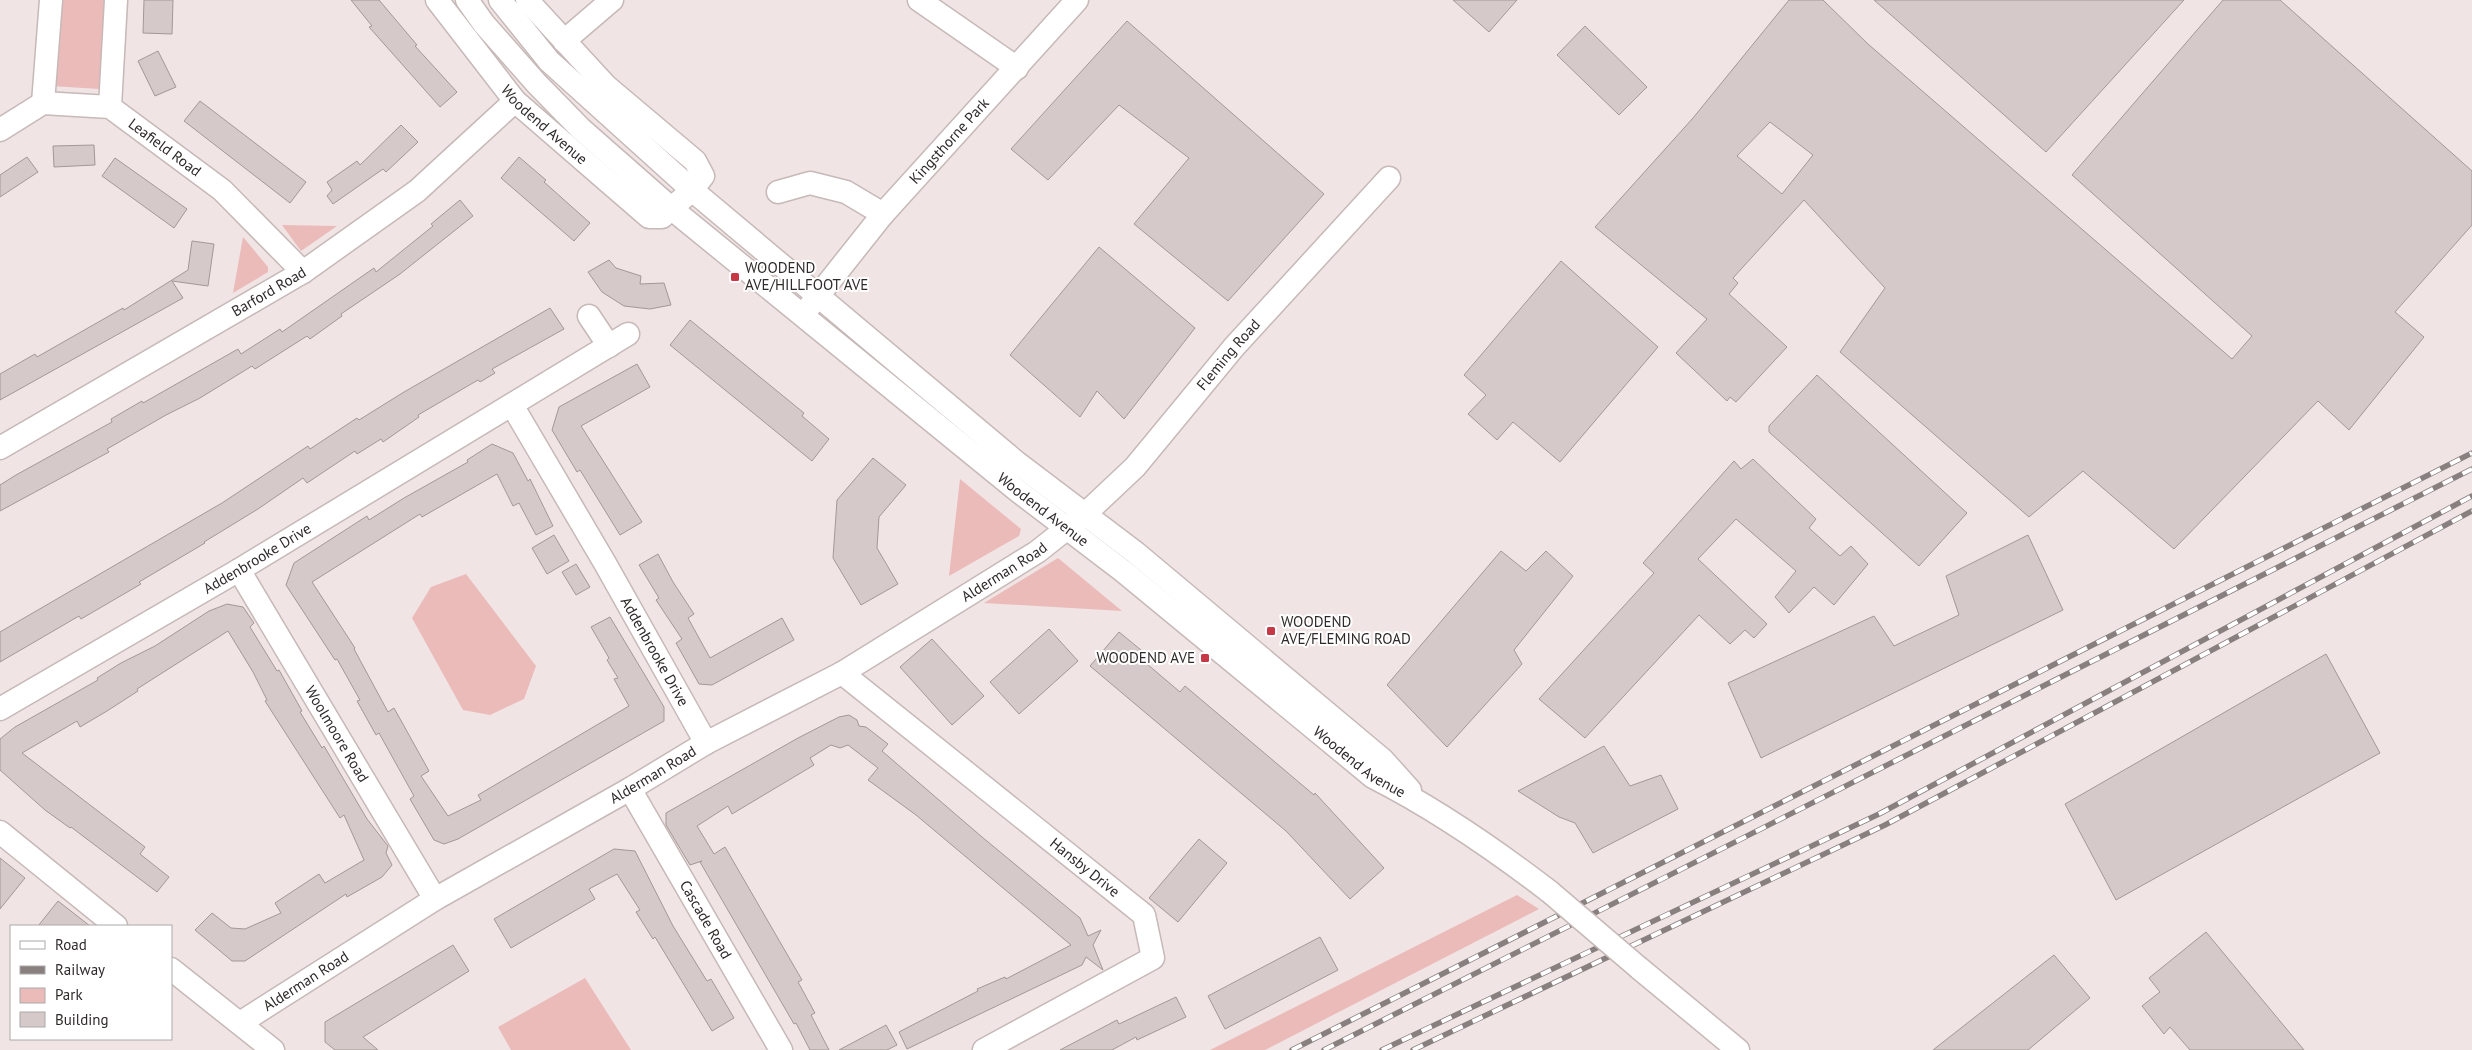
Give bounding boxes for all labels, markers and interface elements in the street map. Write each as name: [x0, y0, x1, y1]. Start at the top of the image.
street label: Woodend Avenue: [497, 81, 592, 168]
street label: Kingsthorne Park: [905, 93, 993, 188]
street label: Leafield Road: [125, 114, 205, 180]
place label: WOODEND AVE/HILLFOOT AVE: [745, 258, 868, 294]
street label: Barford Road: [228, 262, 309, 320]
marker: WOODEND AVE/HILLFOOT AVE: [729, 271, 741, 283]
street label: Fleming Road: [1192, 315, 1264, 394]
street label: Woodend Avenue: [994, 468, 1093, 550]
street label: Addenbrooke Drive: [200, 519, 314, 598]
street label: Alderman Road: [958, 538, 1051, 606]
street label: Addenbrooke Drive: [617, 593, 693, 709]
place label: WOODEND AVE/FLEMING ROAD: [1281, 612, 1411, 648]
marker: WOODEND AVE/FLEMING ROAD: [1265, 625, 1277, 637]
place label: WOODEND AVE: [1096, 648, 1195, 667]
marker: WOODEND AVE: [1199, 652, 1211, 664]
street label: Woolmoore Road: [301, 682, 373, 786]
street label: Woodend Avenue: [1309, 722, 1409, 802]
street label: Alderman Road: [606, 741, 700, 808]
street label: Hansby Drive: [1046, 833, 1124, 901]
street label: Cascade Road: [676, 877, 736, 962]
legend: [10, 925, 172, 1040]
text: Road: [55, 935, 87, 954]
street label: Alderman Road: [259, 947, 352, 1015]
text: Railway: [55, 960, 105, 979]
text: Park: [55, 985, 83, 1004]
text: Building: [55, 1010, 109, 1029]

